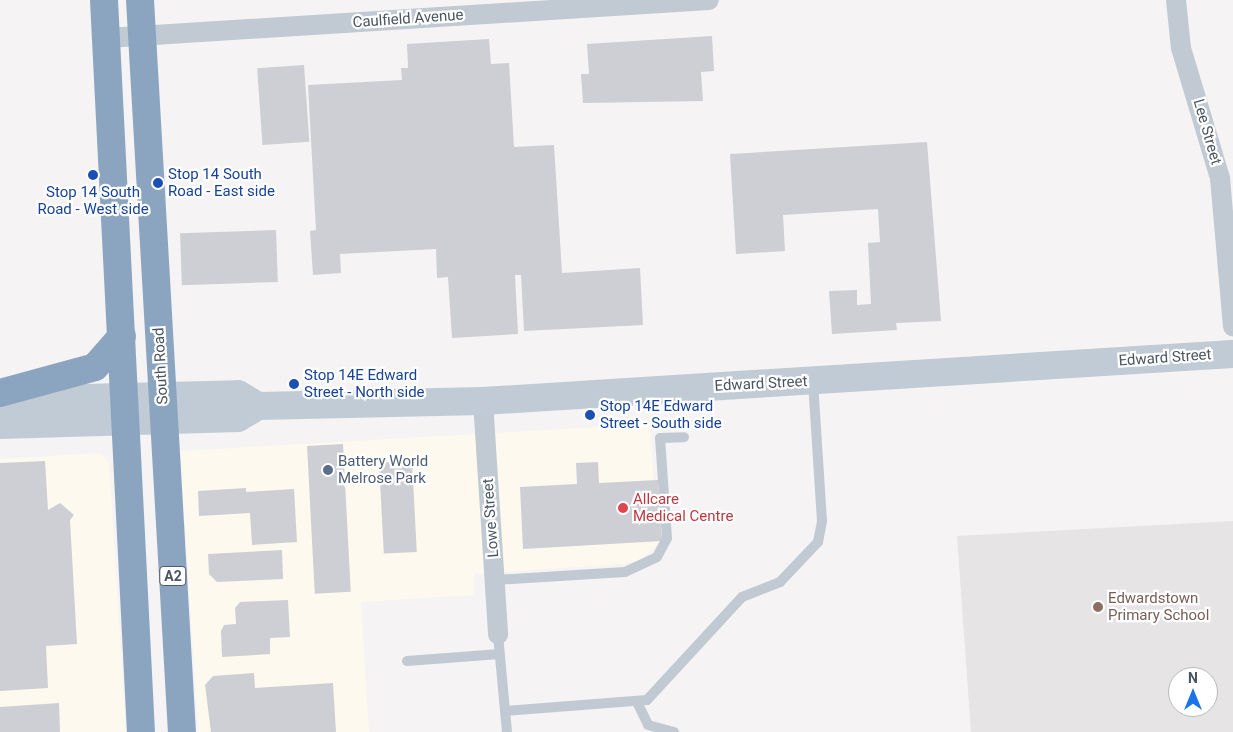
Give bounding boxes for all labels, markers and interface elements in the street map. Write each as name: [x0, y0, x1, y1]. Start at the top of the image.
street label: Caulfield Avenue: [352, 6, 464, 32]
street label: Lee Street: [1189, 97, 1225, 167]
place label: Stop 14 South Road - East side: [168, 165, 275, 200]
marker: Stop 14 South Road - West side: [87, 169, 99, 181]
marker: Stop 14 South Road - East side: [152, 177, 164, 189]
place label: Stop 14 South Road - West side: [37, 183, 149, 218]
street label: South Road: [150, 327, 172, 405]
street label: Edward Street: [1118, 346, 1212, 370]
place label: Stop 14E Edward Street - North side: [304, 366, 425, 401]
street label: Edward Street: [714, 373, 808, 395]
marker: Stop 14E Edward Street - North side: [288, 378, 300, 390]
place label: Stop 14E Edward Street - South side: [600, 397, 722, 432]
marker: Stop 14E Edward Street - South side: [584, 409, 596, 421]
place label: Battery World Melrose Park: [338, 452, 428, 487]
marker: Battery World Melrose Park: [322, 464, 334, 476]
street label: Lowe Street: [479, 478, 503, 558]
place label: Allcare Medical Centre: [633, 490, 733, 525]
marker: Allcare Medical Centre: [617, 502, 629, 514]
road number: A2: [159, 564, 187, 588]
place label: Edwardstown Primary School: [1108, 589, 1209, 624]
marker: Edwardstown Primary School: [1092, 601, 1104, 613]
north arrow: [1168, 667, 1218, 717]
text: N: [1188, 670, 1198, 686]

